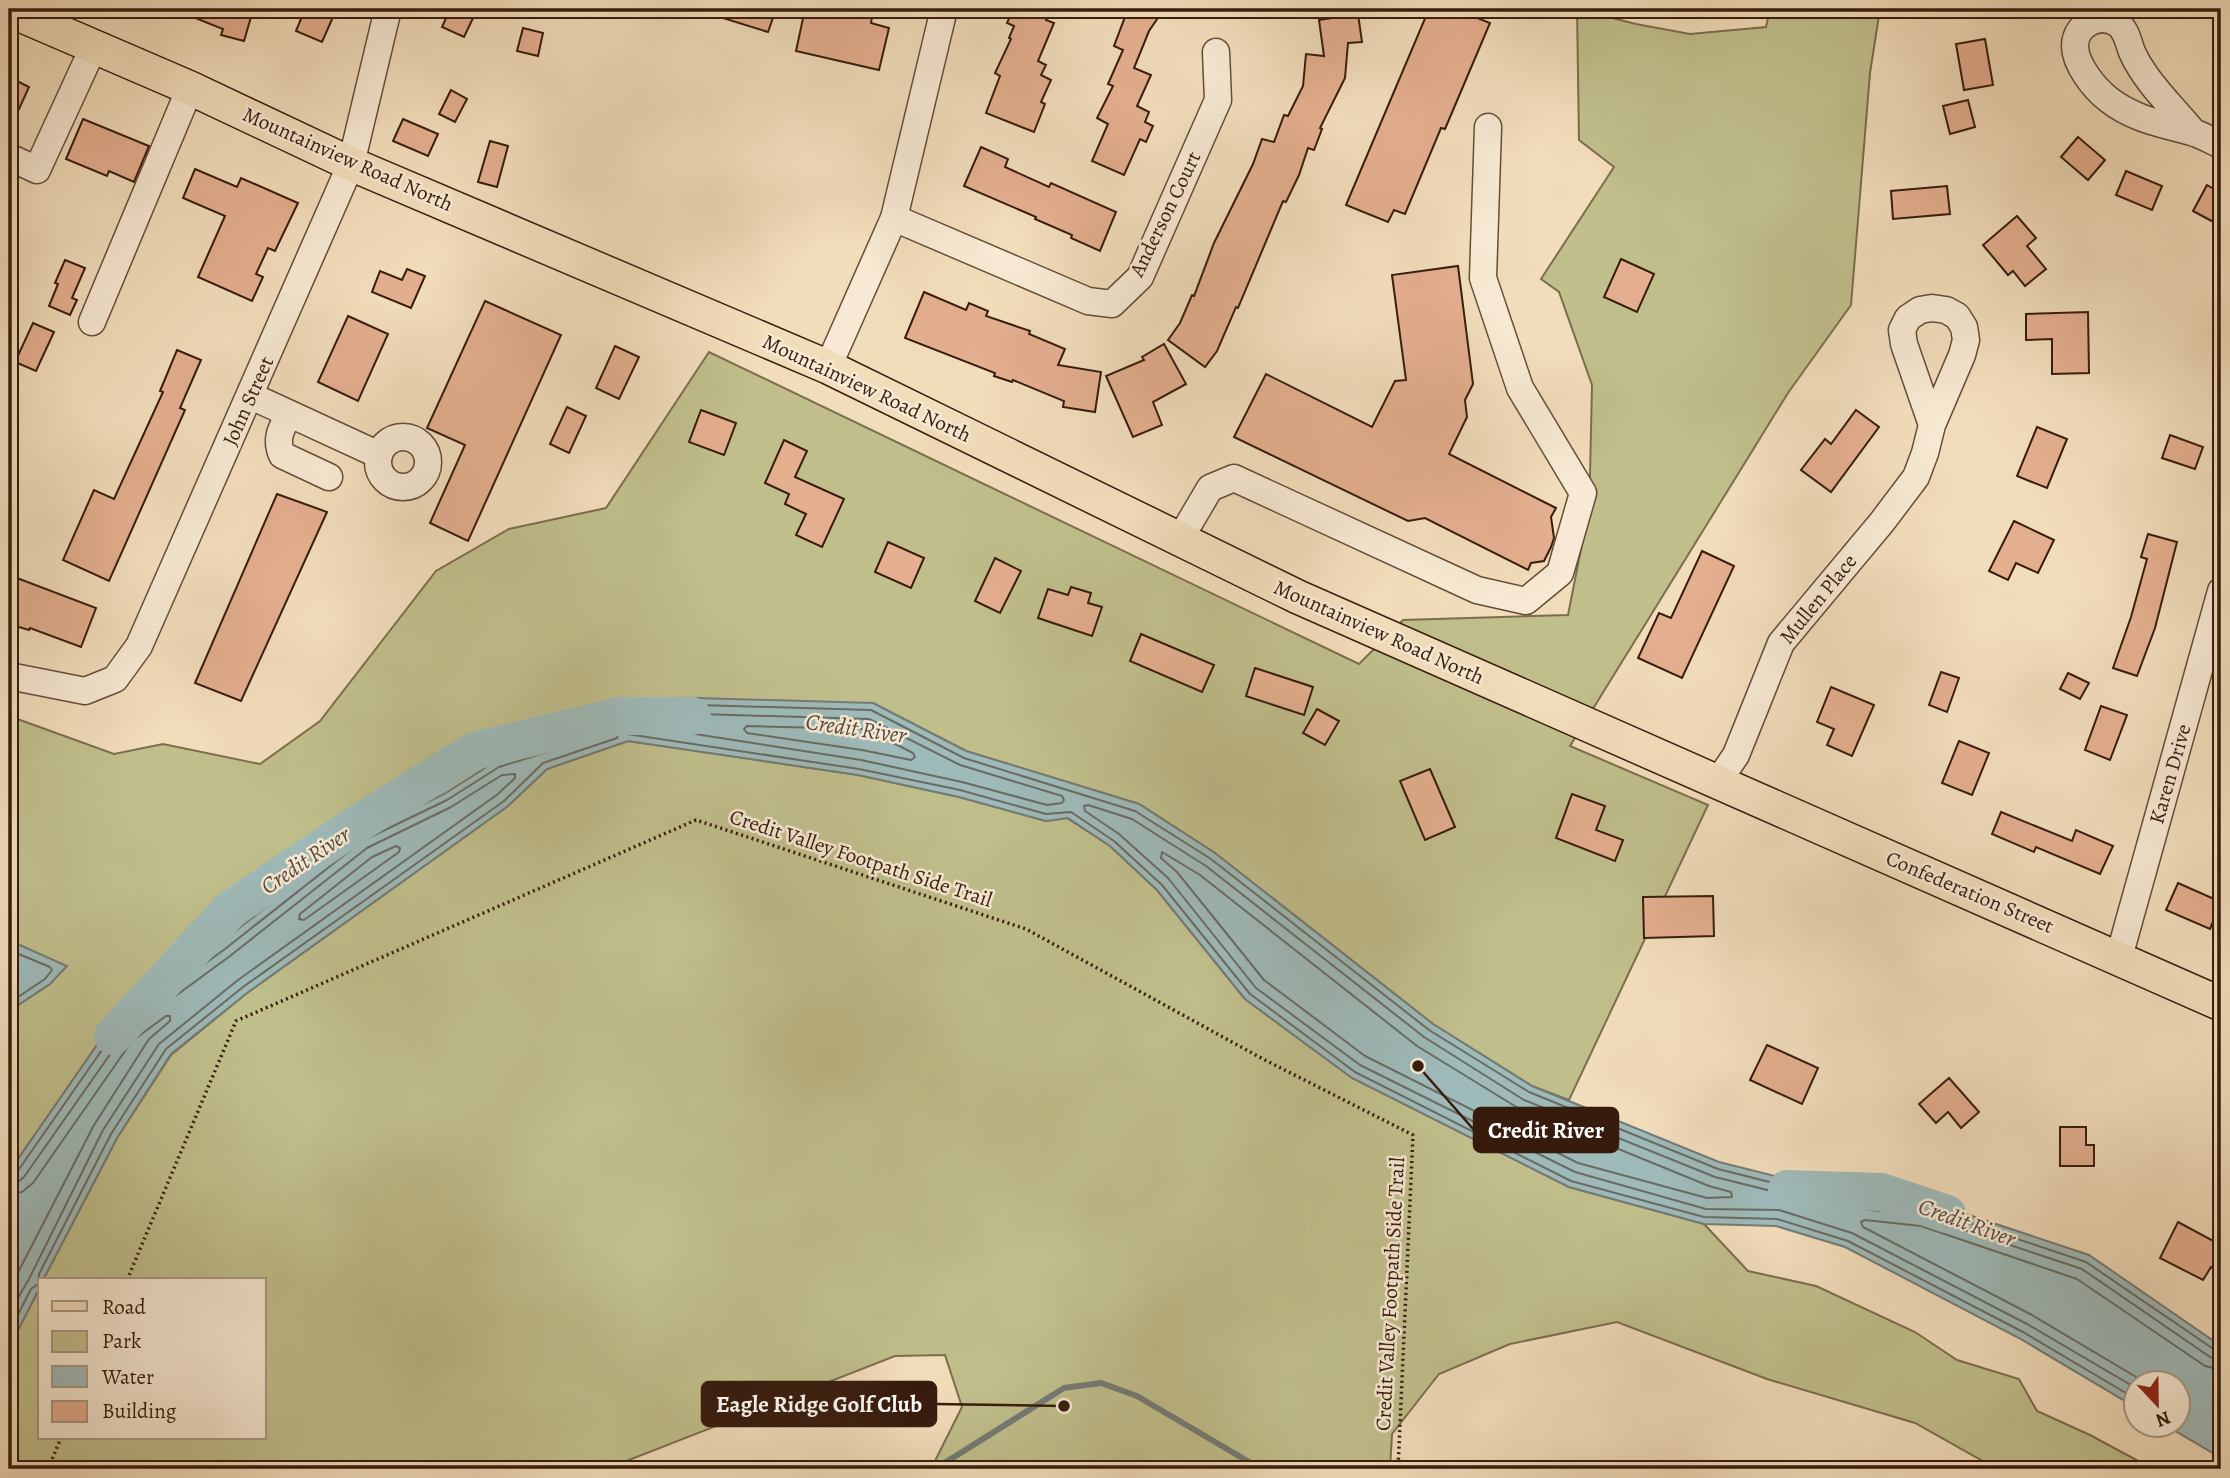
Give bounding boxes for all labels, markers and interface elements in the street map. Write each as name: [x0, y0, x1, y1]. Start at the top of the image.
street label: Mountainview Road North: [238, 100, 458, 218]
street label: Anderson Court: [1122, 147, 1207, 282]
street label: Mountainview Road North: [758, 327, 976, 449]
street label: John Street: [216, 352, 280, 450]
street label: Mullen Place: [1773, 548, 1863, 650]
street label: Mountainview Road North: [1269, 573, 1489, 691]
water label: Credit River: [804, 706, 909, 751]
street label: Karen Drive: [2142, 721, 2198, 827]
street label: Credit Valley Footpath Side Trail: [726, 802, 996, 914]
water label: Credit River: [255, 819, 357, 902]
street label: Confederation Street: [1882, 844, 2058, 940]
callout: Credit River: [1474, 1108, 1618, 1152]
text: Credit River: [1488, 1115, 1605, 1146]
street label: Credit Valley Footpath Side Trail: [1369, 1156, 1411, 1432]
water label: Credit River: [1914, 1191, 2021, 1255]
legend: [38, 1278, 266, 1440]
text: Road: [102, 1293, 146, 1321]
text: Park: [102, 1327, 142, 1355]
text: Water: [101, 1363, 154, 1391]
north arrow: [2122, 1370, 2192, 1440]
callout: Eagle Ridge Golf Club: [702, 1382, 936, 1426]
text: Eagle Ridge Golf Club: [716, 1389, 922, 1420]
text: Building: [102, 1397, 177, 1425]
text: N: [2152, 1404, 2174, 1434]

